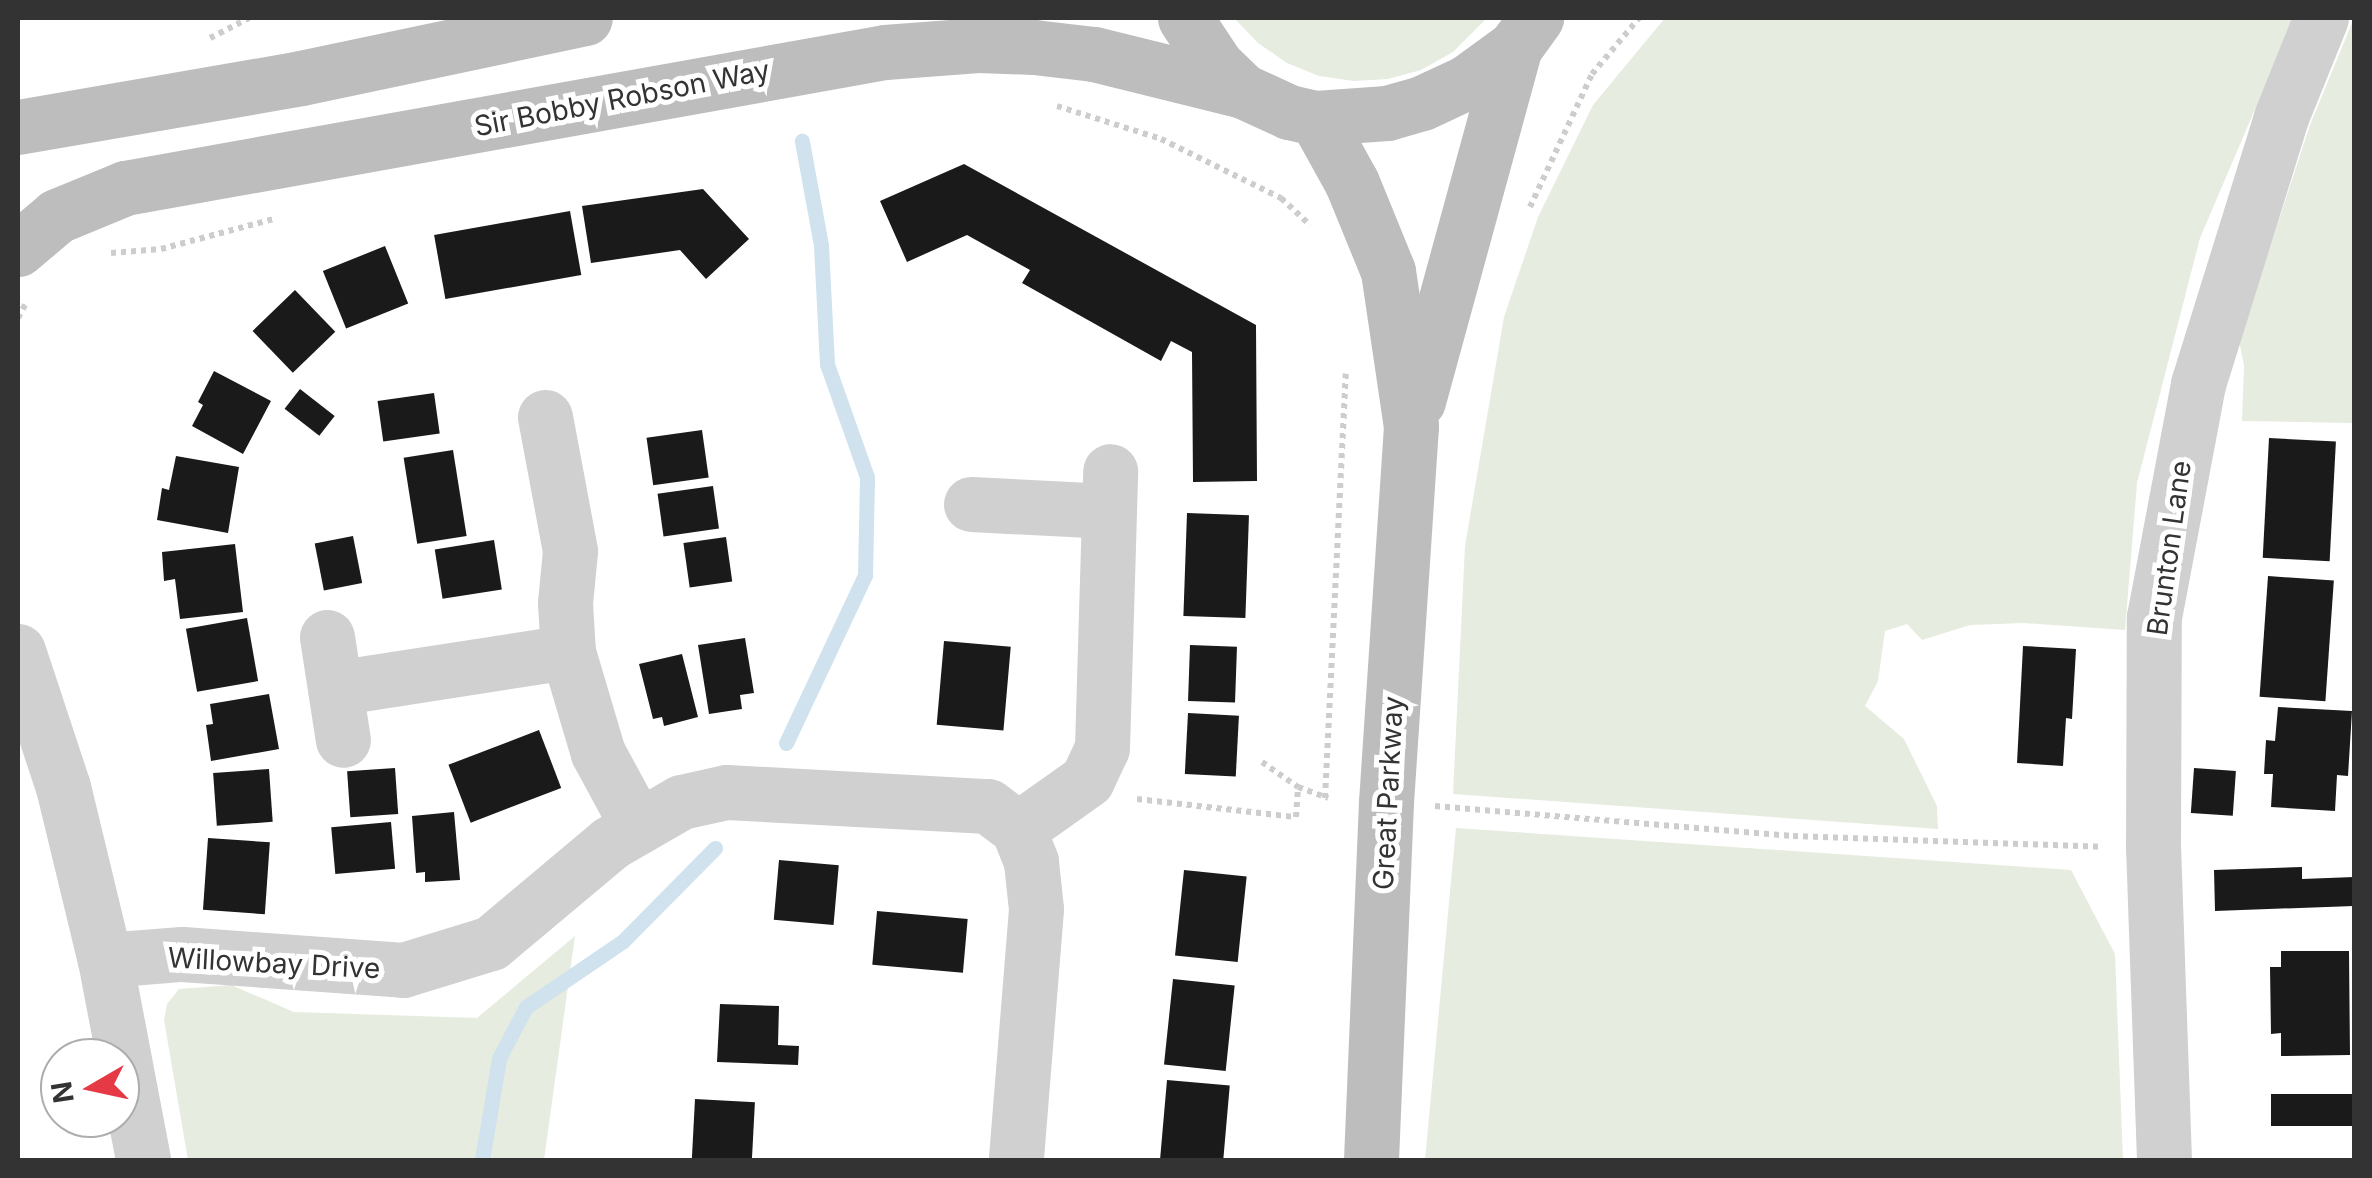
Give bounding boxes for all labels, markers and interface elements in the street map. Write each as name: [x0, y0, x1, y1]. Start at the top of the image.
street label: Sir Bobby Robson Way: [471, 53, 773, 143]
street label: Brunton Lane: [2140, 458, 2198, 638]
street label: Great Parkway: [1366, 695, 1410, 891]
street label: Willowbay Drive: [167, 941, 381, 985]
north arrow: [40, 1038, 140, 1138]
text: N: [44, 1079, 81, 1106]

